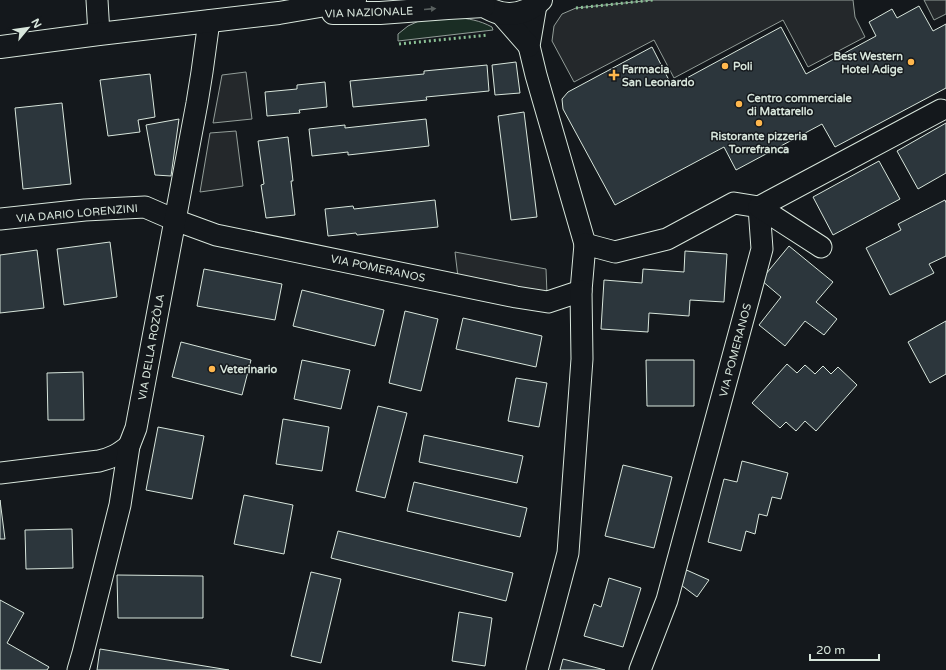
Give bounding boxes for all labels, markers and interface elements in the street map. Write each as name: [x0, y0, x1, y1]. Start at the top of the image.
street label: VIA NAZIONALE: [325, 4, 413, 21]
one-way arrow: [424, 6, 436, 13]
north arrow: [8, 8, 48, 48]
text: N: [28, 16, 44, 30]
place label: Best Western Hotel Adige: [834, 50, 904, 77]
marker: Best Western Hotel Adige: [906, 57, 916, 67]
place label: Poli: [733, 60, 753, 73]
marker: Poli: [720, 61, 730, 71]
place label: Farmacia San Leonardo: [622, 63, 695, 89]
marker: Farmacia San Leonardo: [609, 70, 619, 80]
place label: Centro commerciale di Mattarello: [747, 92, 853, 118]
marker: Centro commerciale di Mattarello: [734, 99, 744, 109]
marker: Ristorante pizzeria Torrefranca: [754, 118, 764, 128]
place label: Ristorante pizzeria Torrefranca: [711, 130, 807, 156]
street label: VIA DARIO LORENZINI: [16, 202, 138, 225]
street label: VIA POMERANOS: [329, 252, 427, 285]
street label: VIA DELLA ROZÒLA: [135, 293, 167, 401]
street label: VIA POMERANOS: [717, 302, 754, 398]
place label: Veterinario: [220, 363, 277, 376]
marker: Veterinario: [207, 364, 217, 374]
scale bar: [810, 636, 879, 662]
text: 20 m: [816, 643, 845, 657]

